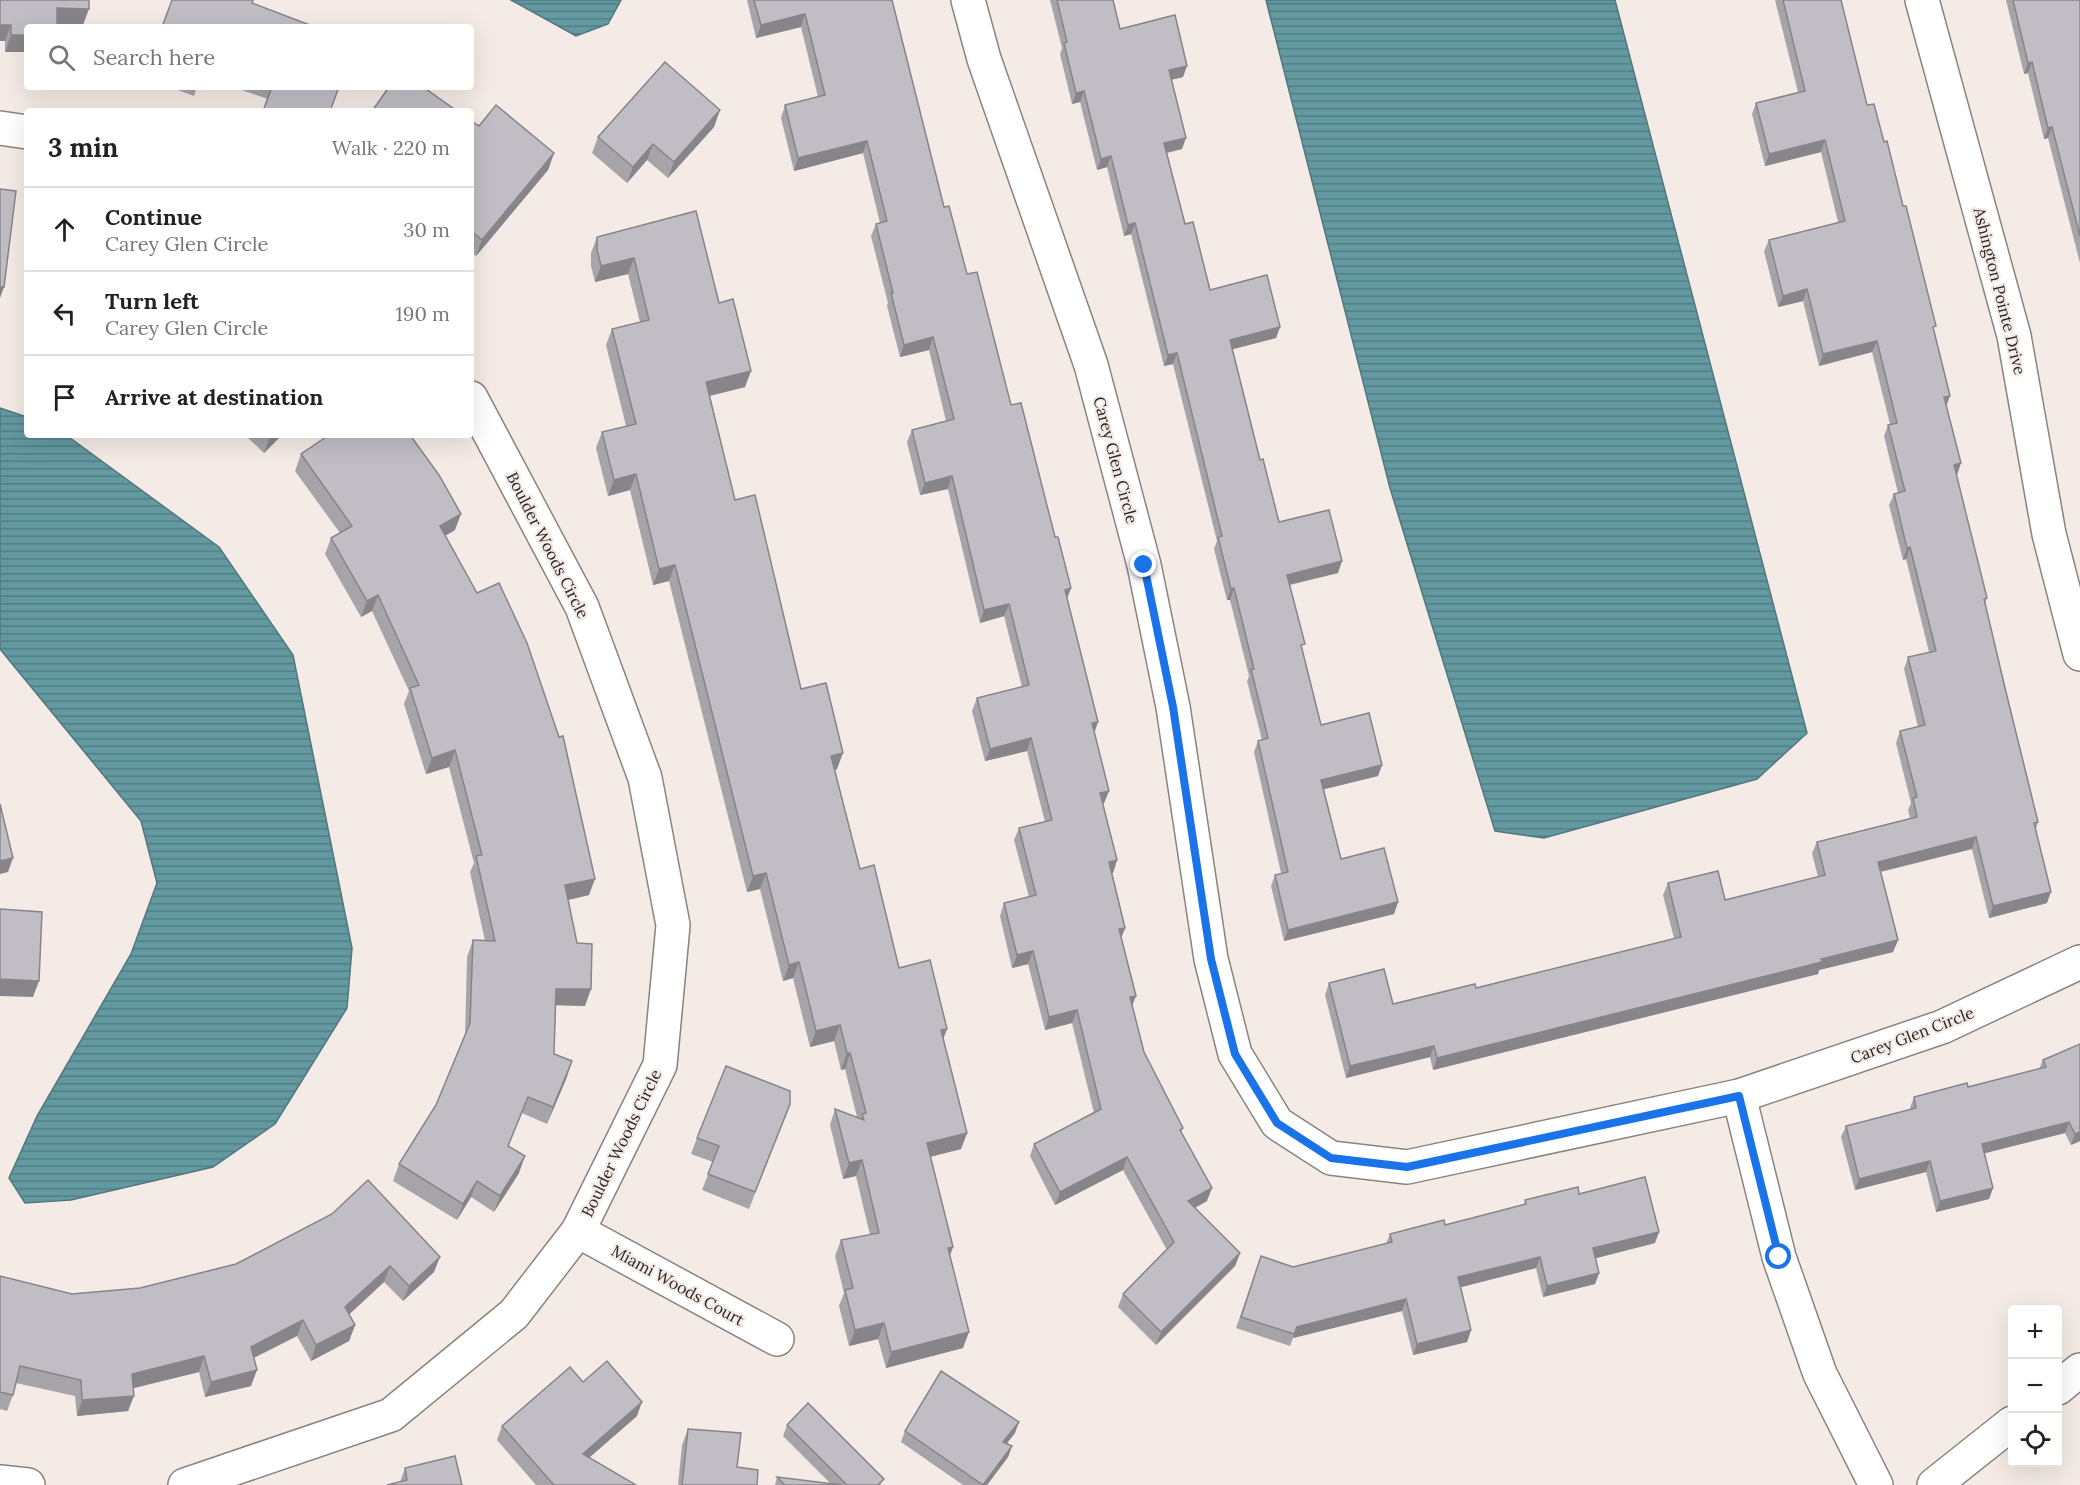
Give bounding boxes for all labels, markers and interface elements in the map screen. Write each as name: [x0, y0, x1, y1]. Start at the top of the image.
search box: [24, 24, 474, 90]
icon: search: [45, 41, 78, 74]
text: Search here: [93, 43, 215, 71]
text: 3 min: [48, 131, 118, 164]
text: Walk · 220 m: [332, 135, 450, 160]
text: Continue: [105, 203, 202, 231]
street label: Ashington Pointe Drive: [1969, 204, 2031, 377]
icon: ahead: [48, 213, 81, 246]
text: 30 m: [403, 217, 450, 242]
text: Carey Glen Circle: [105, 231, 268, 256]
text: Turn left: [105, 287, 199, 315]
icon: left: [48, 297, 81, 330]
text: 190 m: [396, 301, 450, 326]
text: Carey Glen Circle: [105, 315, 268, 340]
icon: arrive: [48, 381, 81, 414]
text: Arrive at destination: [105, 383, 323, 411]
street label: Carey Glen Circle: [1089, 394, 1143, 526]
street label: Boulder Woods Circle: [502, 468, 594, 622]
route end: [1130, 551, 1156, 577]
street label: Carey Glen Circle: [1847, 1002, 1977, 1068]
street label: Boulder Woods Circle: [577, 1066, 666, 1220]
street label: Miami Woods Court: [608, 1240, 749, 1330]
route start: [1765, 1243, 1791, 1269]
map controls: [2008, 1305, 2062, 1467]
button: +: [2008, 1305, 2062, 1359]
button: −: [2008, 1359, 2062, 1413]
button: locate: [2008, 1413, 2062, 1467]

